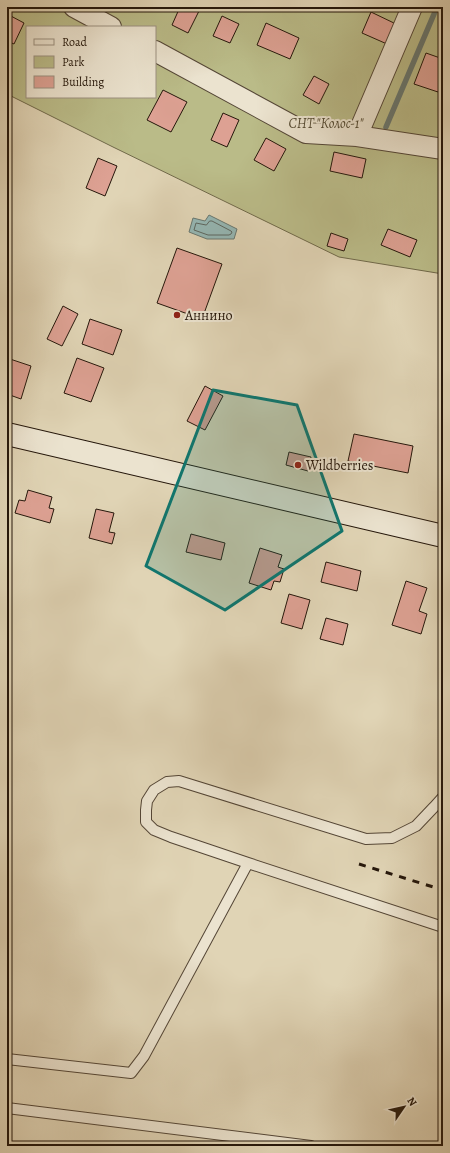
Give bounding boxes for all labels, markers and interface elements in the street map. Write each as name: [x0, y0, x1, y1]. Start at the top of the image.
legend: [26, 26, 156, 98]
text: Road: [62, 34, 88, 50]
text: Park: [62, 54, 85, 70]
text: Building: [62, 74, 104, 90]
park label: СНТ "Колос-1": [288, 114, 364, 133]
place label: Аннино: [184, 306, 233, 325]
marker: Аннино: [172, 310, 182, 320]
place label: Wildberries: [305, 456, 373, 475]
marker: Wildberries: [293, 460, 303, 470]
north arrow: [384, 1087, 424, 1127]
text: N: [403, 1094, 420, 1109]

